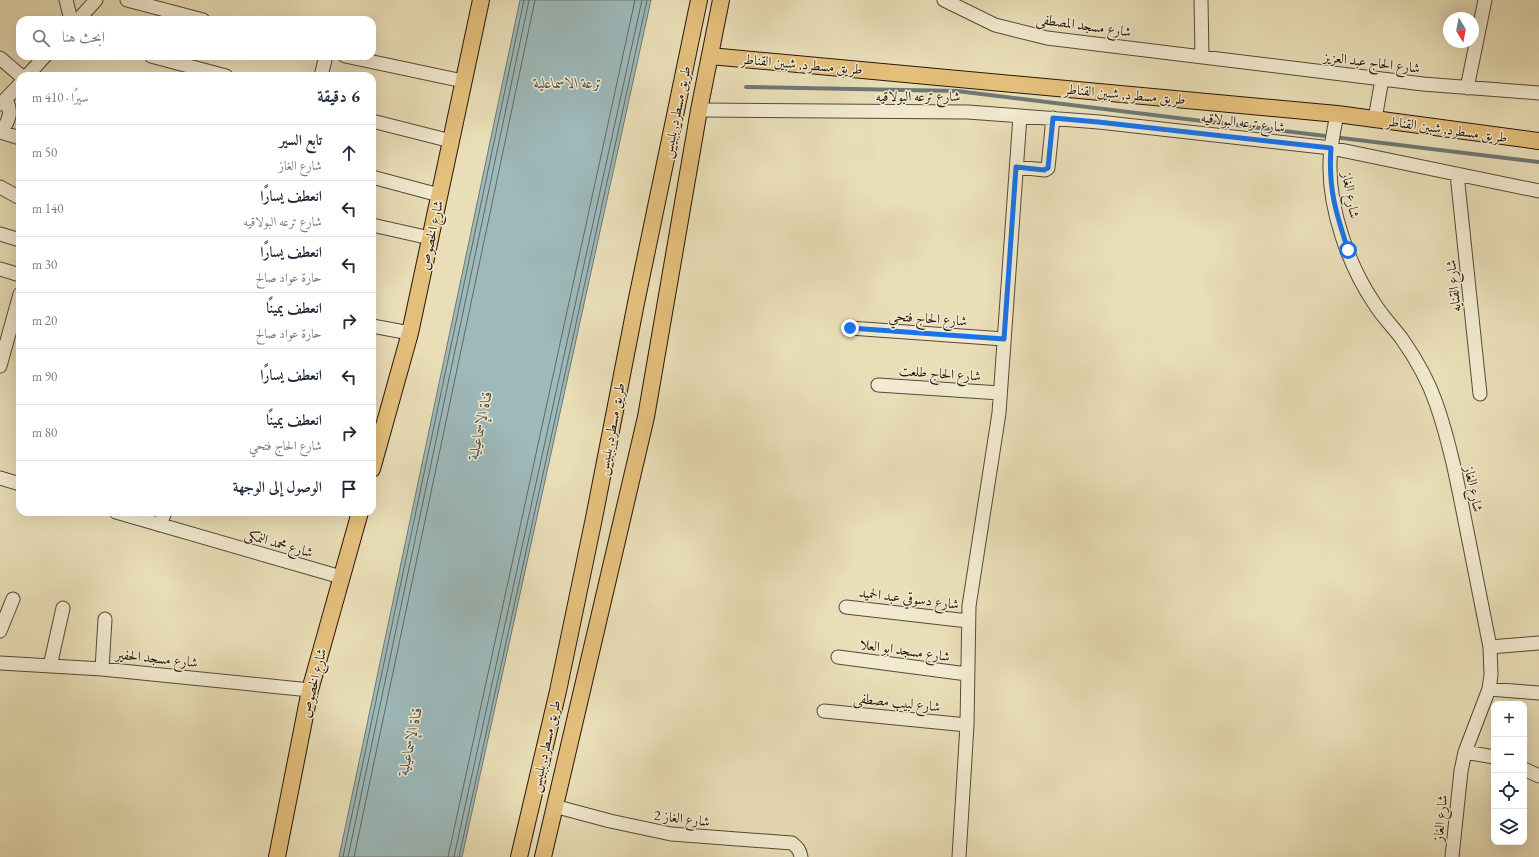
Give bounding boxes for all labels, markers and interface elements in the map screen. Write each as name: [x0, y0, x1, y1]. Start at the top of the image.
street label: شارع مسجد المصطفى: [1035, 9, 1133, 44]
north arrow: [1443, 12, 1479, 48]
search box: [16, 16, 376, 60]
icon: search: [30, 27, 52, 49]
text: ابحث هنا: [62, 27, 105, 46]
street label: شارع الحاج عبد العزيز: [1320, 47, 1421, 81]
street label: طريق مسطرد, شبين القناطر: [739, 50, 863, 78]
street label: طريق مسطرد, بلبيس: [657, 64, 696, 160]
water label: ترعة الاسماعلية: [532, 73, 602, 92]
street label: طريق مسطرد, شبين القناطر: [1062, 80, 1186, 108]
text: 6 دقيقة: [317, 85, 360, 107]
street label: شارع ترعه البولاقيه: [876, 87, 960, 108]
text: سيرًا · 410 m: [32, 89, 89, 106]
street label: شارع ترعه البولاقيه: [1199, 108, 1286, 139]
street label: طريق مسطرد, شبين القناطر: [1384, 111, 1509, 146]
text: تابع السير: [279, 130, 322, 149]
icon: ahead: [338, 142, 360, 164]
text: 50 m: [32, 144, 57, 161]
text: شارع الغاز: [279, 157, 322, 174]
street label: شارع الغاز: [1335, 169, 1364, 220]
text: انعطف يسارًا: [260, 186, 322, 205]
icon: left: [338, 198, 360, 220]
street label: شارع الخصوص: [415, 198, 450, 272]
text: 140 m: [32, 200, 63, 217]
text: شارع ترعه البولاقيه: [243, 213, 322, 230]
route start: [1339, 241, 1357, 259]
text: انعطف يسارًا: [260, 242, 322, 261]
icon: left: [338, 254, 360, 276]
text: 30 m: [32, 256, 57, 273]
street label: شارع القنايه: [1441, 259, 1468, 313]
text: حارة عواد صالح: [255, 269, 322, 286]
text: انعطف يمينًا: [266, 298, 322, 317]
street label: شارع الحاج فتحي: [888, 306, 968, 334]
icon: right: [338, 310, 360, 332]
text: 20 m: [32, 312, 57, 329]
route end: [841, 319, 859, 337]
text: حارة عواد صالح: [255, 325, 322, 342]
street label: شارع الحاج طلعت: [898, 361, 982, 389]
text: انعطف يسارًا: [260, 365, 322, 384]
icon: left: [338, 366, 360, 388]
text: 90 m: [32, 368, 57, 385]
street label: طريق مسطرد, بلبيس: [593, 381, 630, 477]
water label: قناة الإسماعيلية: [463, 389, 498, 463]
text: انعطف يمينًا: [266, 410, 322, 429]
icon: right: [338, 422, 360, 444]
text: 80 m: [32, 424, 57, 441]
text: شارع الحاج فتحي: [249, 437, 322, 454]
street label: شارع الغاز: [1457, 462, 1488, 514]
text: الوصول إلى الوجهة: [233, 477, 322, 496]
icon: arrive: [338, 478, 360, 500]
street label: شارع محمد النمكى: [242, 525, 315, 564]
street label: شارع دسوقي عبد الحميد: [858, 583, 960, 616]
street label: شارع مسجد ابو العلا: [858, 635, 951, 668]
street label: شارع مسجد الحفير: [113, 645, 199, 674]
street label: شارع الخصوص: [296, 646, 333, 720]
street label: شارع لبيب مصطفى: [852, 688, 941, 719]
street label: طريق مسطرد, بلبيس: [526, 698, 565, 794]
map controls: [1491, 701, 1527, 845]
button: +: [1491, 701, 1527, 737]
water label: قناة الإسماعيلية: [393, 705, 428, 779]
button: −: [1491, 737, 1527, 773]
button: locate: [1491, 773, 1527, 809]
street label: شارع الغاز: [1428, 794, 1454, 844]
street label: شارع الغاز 2: [653, 806, 711, 833]
button: layers: [1491, 809, 1527, 845]

